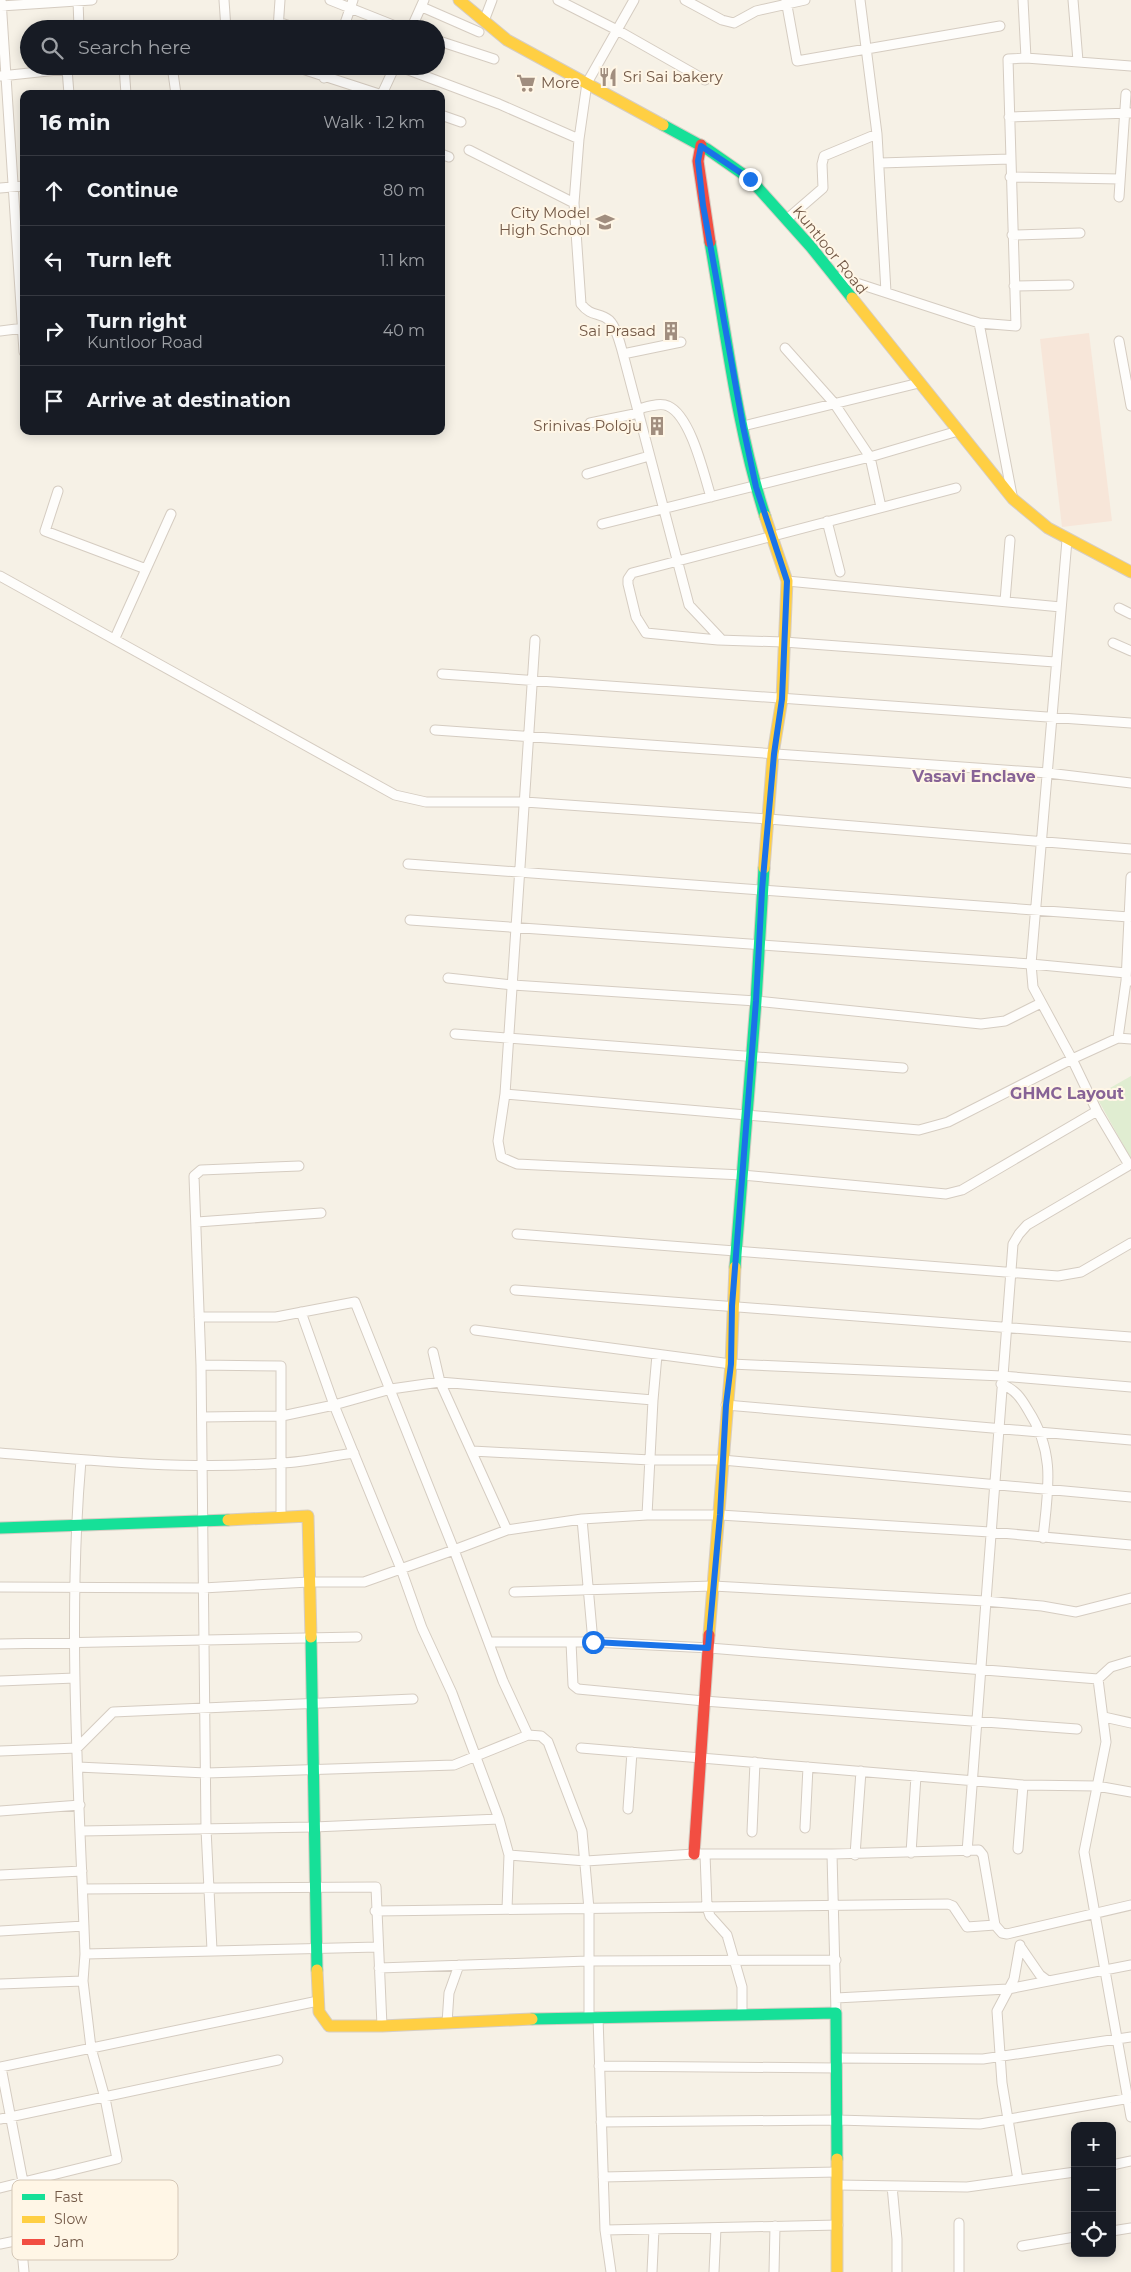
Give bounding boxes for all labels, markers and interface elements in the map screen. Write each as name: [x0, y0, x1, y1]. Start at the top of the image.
search box: [20, 20, 445, 75]
icon: search: [38, 34, 66, 62]
text: Search here: [78, 36, 191, 59]
restaurant icon: Sri Sai bakery: [597, 66, 619, 88]
place label: Sri Sai bakery: [623, 67, 724, 86]
supermarket icon: More: [515, 72, 537, 94]
place label: More: [541, 73, 580, 92]
text: 16 min: [40, 110, 110, 135]
text: Walk · 1.2 km: [323, 113, 425, 132]
route end: [739, 168, 762, 191]
icon: ahead: [40, 177, 68, 205]
text: Continue: [87, 179, 178, 202]
text: 80 m: [383, 181, 425, 200]
street label: Kuntloor Road: [789, 201, 872, 298]
place label: City Model High School: [499, 203, 590, 239]
school or university icon: City Model High School: [594, 211, 616, 233]
icon: left: [40, 247, 68, 275]
text: Turn left: [87, 249, 172, 272]
text: 1.1 km: [380, 251, 425, 270]
text: Turn right: [87, 310, 187, 333]
icon: right: [40, 317, 68, 345]
building icon: Sai Prasad: [660, 320, 682, 342]
text: 40 m: [383, 321, 425, 340]
place label: Sai Prasad: [579, 321, 656, 340]
text: Kuntloor Road: [87, 333, 203, 352]
icon: arrive: [40, 387, 68, 415]
text: Arrive at destination: [87, 389, 291, 412]
building icon: Srinivas Poloju: [646, 415, 668, 437]
place label: Srinivas Poloju: [533, 416, 642, 435]
district label: Vasavi Enclave: [911, 767, 1036, 786]
district label: GHMC Layout: [1010, 1084, 1124, 1103]
route start: [582, 1631, 605, 1654]
map controls: [1071, 2122, 1116, 2257]
button: +: [1071, 2122, 1116, 2167]
button: −: [1071, 2167, 1116, 2212]
legend: [12, 2180, 178, 2260]
text: Fast: [54, 2188, 84, 2206]
text: Slow: [54, 2210, 88, 2228]
button: locate: [1071, 2212, 1116, 2257]
text: Jam: [53, 2233, 84, 2251]

